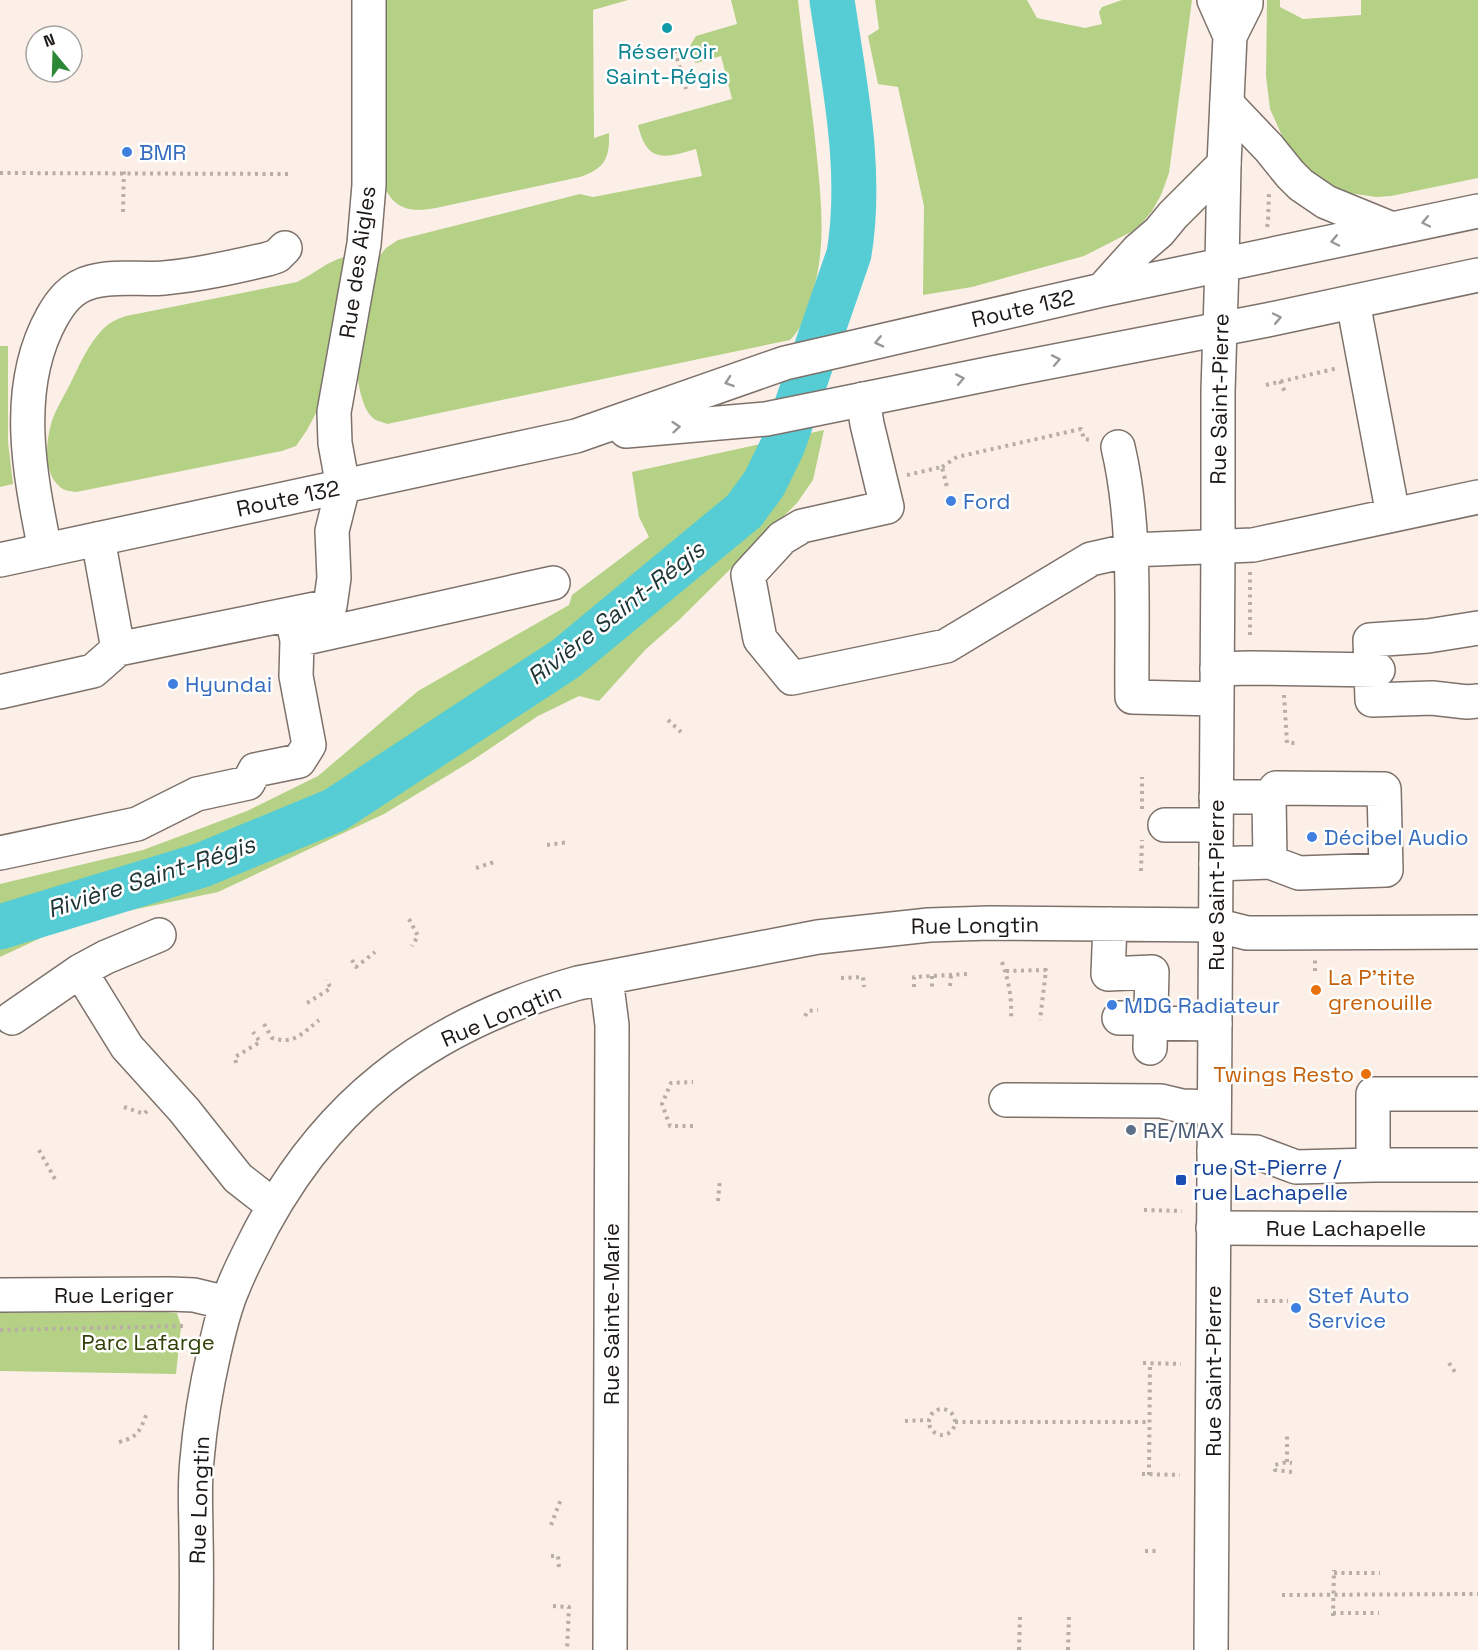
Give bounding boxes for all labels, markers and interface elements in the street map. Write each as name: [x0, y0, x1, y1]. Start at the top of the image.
marker: Réservoir Saint-Régis: [660, 21, 674, 35]
north arrow: [24, 24, 84, 84]
text: N: [41, 29, 58, 52]
place label: Réservoir Saint-Régis: [606, 37, 728, 90]
place label: BMR: [139, 138, 186, 166]
marker: BMR: [120, 145, 134, 159]
street label: Rue des Aigles: [332, 184, 382, 340]
one-way arrow: [1421, 215, 1431, 228]
one-way arrow: [1330, 234, 1340, 247]
street label: Route 132: [969, 283, 1077, 333]
one-way arrow: [1272, 312, 1282, 325]
street label: Rue Saint-Pierre: [1204, 313, 1234, 485]
one-way arrow: [874, 335, 884, 348]
one-way arrow: [1050, 354, 1060, 367]
one-way arrow: [955, 373, 965, 386]
one-way arrow: [725, 375, 735, 388]
one-way arrow: [672, 421, 681, 434]
street label: Route 132: [234, 473, 342, 523]
place label: Ford: [963, 487, 1010, 515]
marker: Ford: [944, 494, 958, 508]
water label: Rivière Saint-Régis: [521, 533, 712, 692]
place label: Hyundai: [185, 670, 272, 698]
marker: Hyundai: [166, 677, 180, 691]
street label: Rue Saint-Pierre: [1202, 799, 1230, 971]
place label: Décibel Audio: [1324, 823, 1469, 851]
water label: Rivière Saint-Régis: [43, 828, 260, 925]
marker: Décibel Audio: [1305, 830, 1319, 844]
street label: Rue Longtin: [911, 910, 1039, 940]
place label: La P'tite grenouille: [1328, 963, 1433, 1016]
street label: Rue Longtin: [437, 977, 565, 1053]
marker: La P'tite grenouille: [1309, 983, 1323, 997]
place label: MDG Radiateur: [1124, 991, 1280, 1019]
marker: MDG Radiateur: [1105, 998, 1119, 1012]
place label: Twings Resto: [1213, 1060, 1354, 1088]
marker: Twings Resto: [1359, 1067, 1373, 1081]
place label: RE/MAX: [1143, 1116, 1224, 1144]
marker: RE/MAX: [1124, 1123, 1138, 1137]
place label: rue St-Pierre / rue Lachapelle: [1193, 1153, 1348, 1206]
marker: rue St-Pierre / rue Lachapelle: [1174, 1173, 1188, 1187]
street label: Rue Lachapelle: [1266, 1214, 1426, 1242]
street label: Rue Sainte-Marie: [597, 1223, 625, 1405]
street label: Rue Leriger: [54, 1281, 174, 1309]
place label: Stef Auto Service: [1308, 1281, 1410, 1334]
street label: Rue Saint-Pierre: [1199, 1285, 1227, 1457]
marker: Stef Auto Service: [1289, 1301, 1303, 1315]
park label: Parc Lafarge: [81, 1328, 215, 1356]
street label: Rue Longtin: [183, 1435, 215, 1565]

